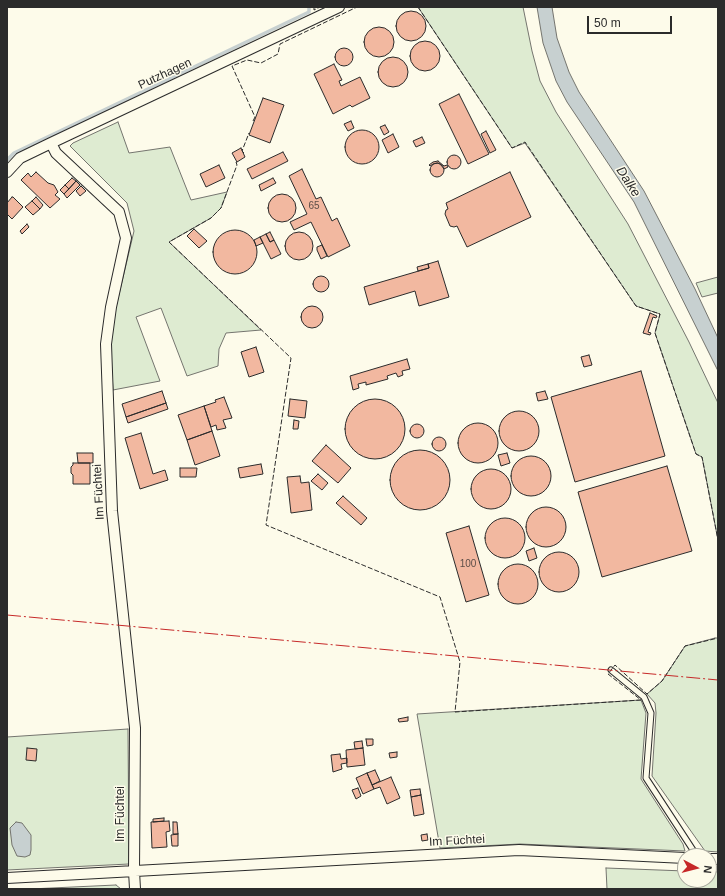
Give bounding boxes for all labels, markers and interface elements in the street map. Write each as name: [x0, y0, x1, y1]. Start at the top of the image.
scale bar: [589, 8, 674, 34]
text: 50 m: [594, 16, 621, 30]
street label: Putzhagen: [136, 55, 194, 93]
water label: Dalke: [612, 164, 644, 200]
house number: 65: [308, 200, 320, 212]
street label: Im Füchtei: [90, 464, 108, 520]
house number: 100: [460, 558, 476, 570]
street label: Im Füchtei: [114, 786, 128, 842]
street label: Im Füchtei: [429, 832, 485, 850]
north arrow: [677, 848, 717, 888]
text: N: [701, 865, 714, 874]

